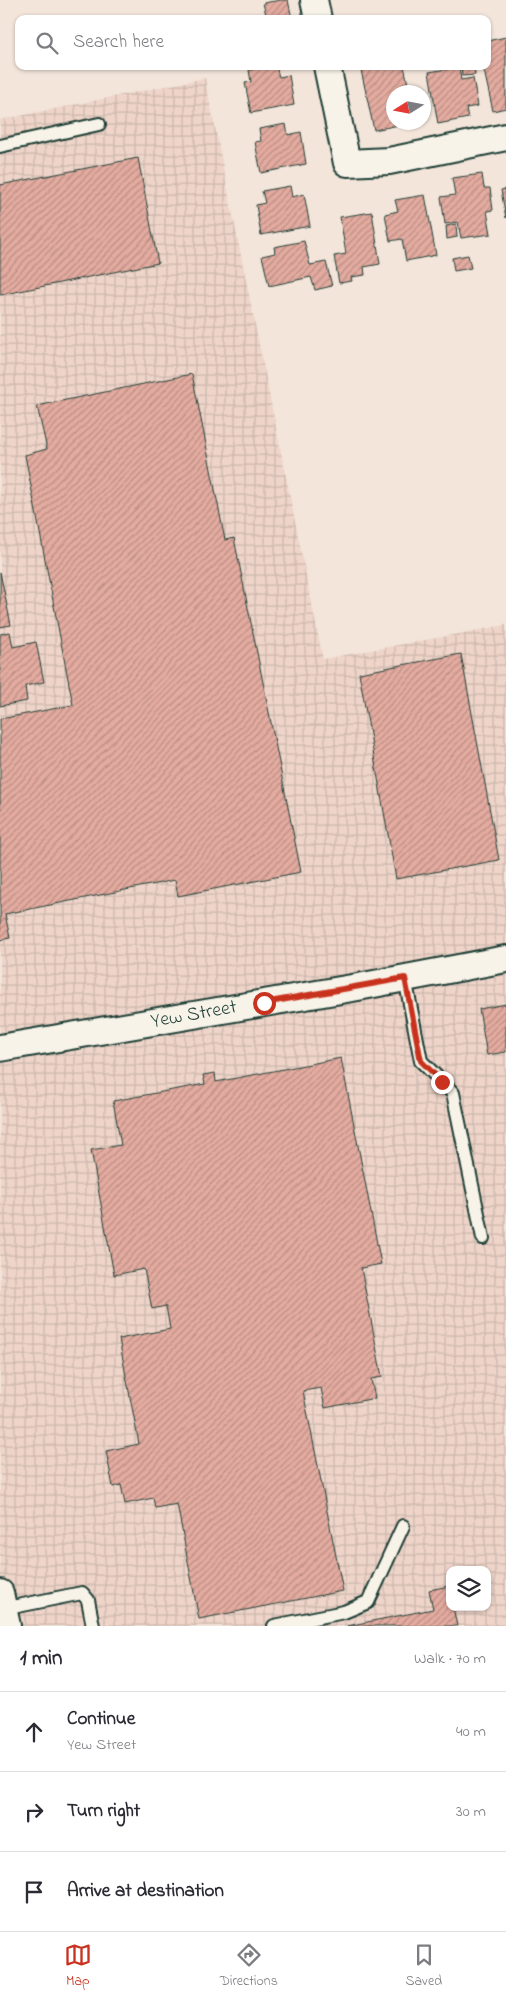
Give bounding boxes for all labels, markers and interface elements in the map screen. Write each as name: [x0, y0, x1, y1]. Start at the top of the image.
search box: [15, 15, 491, 70]
icon: search: [33, 29, 61, 57]
text: Search here: [73, 29, 164, 56]
north arrow: [386, 85, 431, 130]
route start: [253, 992, 276, 1015]
street label: Yew Street: [149, 993, 239, 1037]
route end: [431, 1071, 454, 1094]
map controls: [446, 1566, 491, 1611]
button: layers: [446, 1566, 491, 1611]
text: 1 min: [20, 1644, 62, 1674]
text: Walk · 70 m: [414, 1647, 486, 1671]
text: Continue: [67, 1706, 135, 1733]
icon: ahead: [20, 1718, 48, 1746]
text: 40 m: [456, 1720, 486, 1744]
text: Yew Street: [67, 1733, 136, 1757]
icon: right: [20, 1798, 48, 1826]
text: Turn right: [67, 1798, 140, 1825]
text: 30 m: [456, 1800, 486, 1824]
icon: arrive: [20, 1878, 48, 1906]
text: Arrive at destination: [67, 1878, 224, 1905]
tab: Map: [64, 1941, 92, 1992]
tab: Directions: [220, 1941, 278, 1992]
tab: Saved: [406, 1941, 442, 1992]

